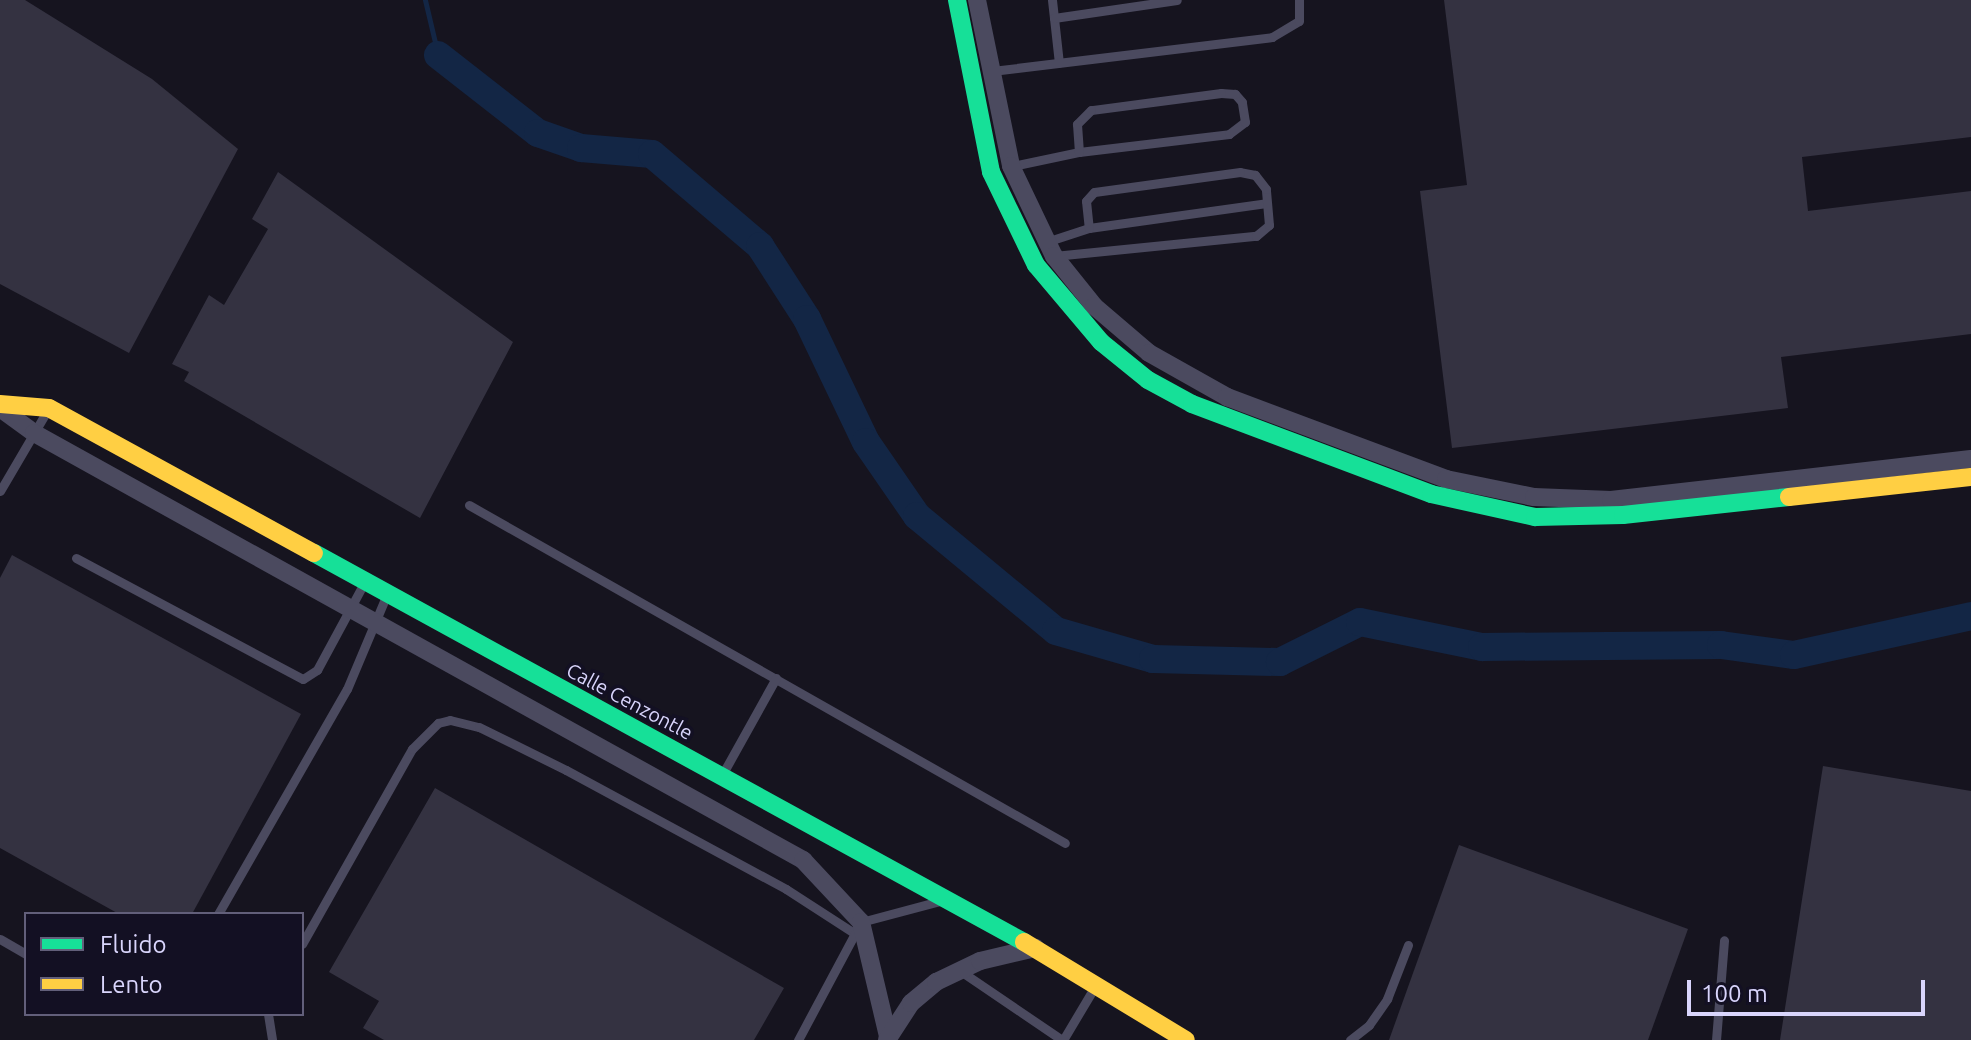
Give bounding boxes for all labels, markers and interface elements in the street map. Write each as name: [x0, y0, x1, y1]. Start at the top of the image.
street label: Calle Cenzontle: [563, 658, 697, 744]
legend: [24, 912, 304, 1016]
text: Fluido: [100, 931, 167, 958]
scale bar: [1691, 964, 1929, 1014]
text: Lento: [100, 971, 163, 998]
text: 100 m: [1701, 980, 1768, 1007]

